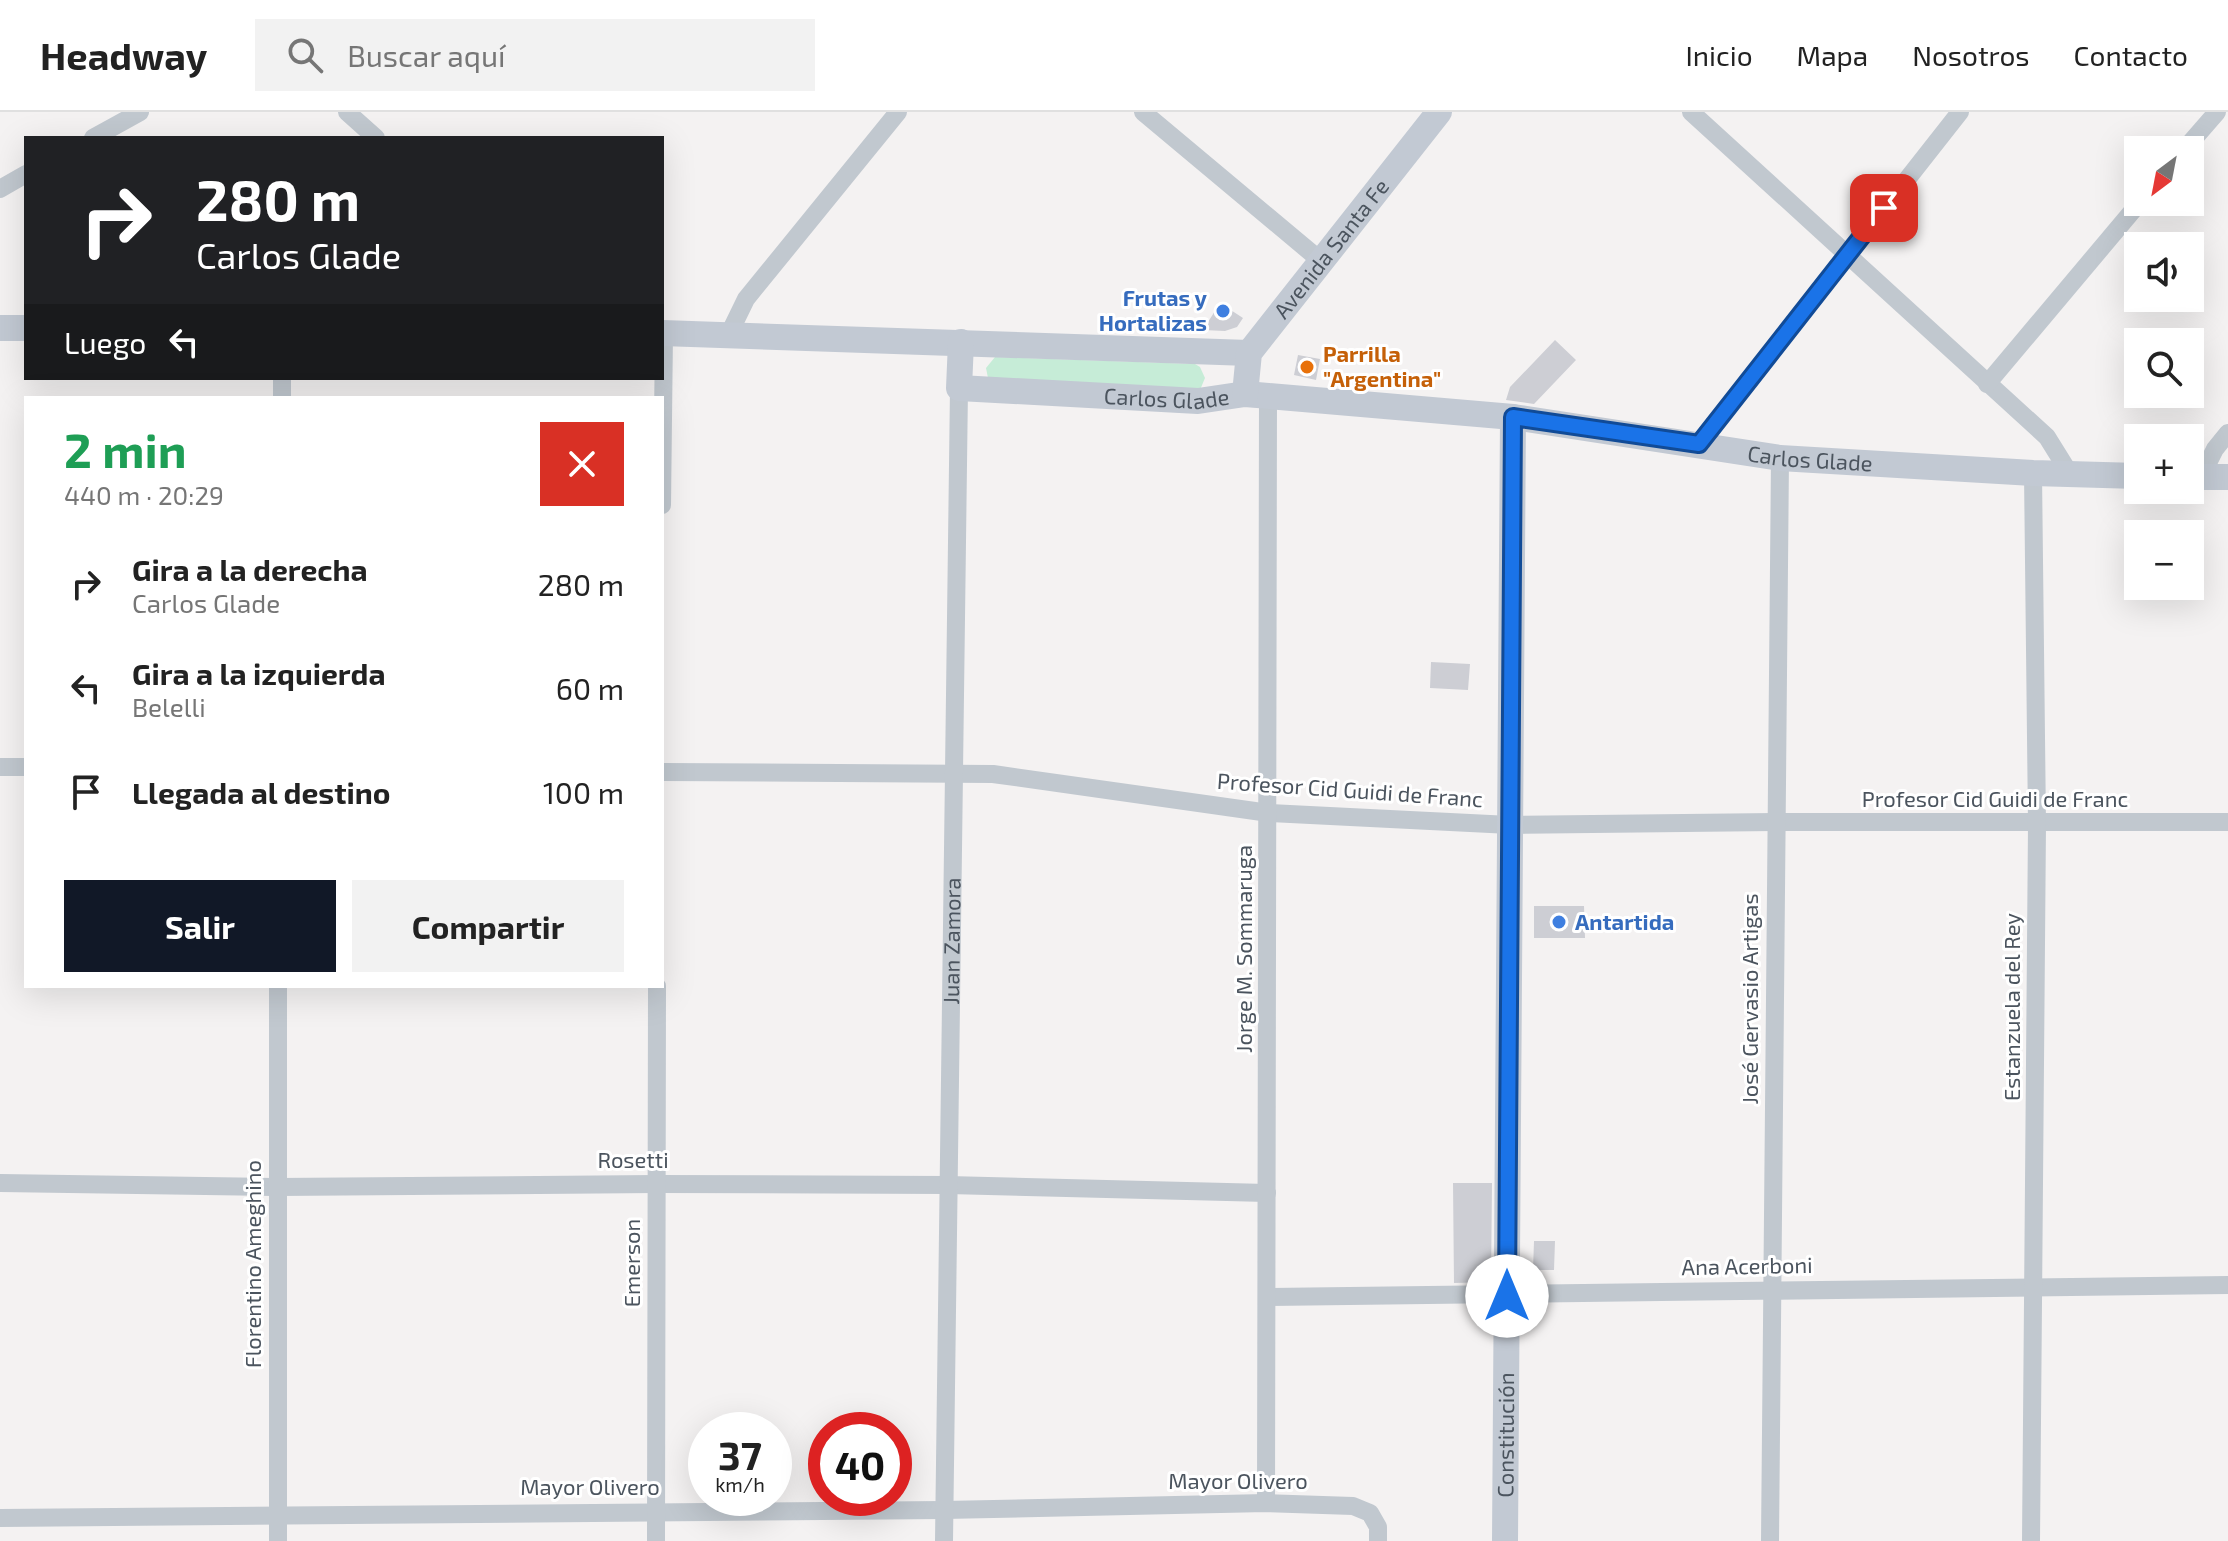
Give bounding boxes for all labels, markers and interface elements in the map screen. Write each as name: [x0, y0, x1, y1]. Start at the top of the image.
search box: [255, 19, 815, 91]
text: Headway: [40, 32, 207, 78]
icon: search: [283, 33, 327, 77]
text: Buscar aquí: [347, 37, 505, 73]
text: Inicio: [1686, 38, 1753, 72]
text: Mapa: [1797, 38, 1868, 72]
text: Nosotros: [1912, 38, 2030, 72]
text: Contacto: [2074, 38, 2188, 72]
north arrow: [2124, 136, 2204, 216]
map controls: [2124, 136, 2204, 600]
text: 280 m: [196, 165, 360, 232]
icon: right: [64, 168, 168, 272]
street label: Avenida Santa Fe: [1267, 173, 1393, 323]
pin: [1850, 174, 1918, 242]
icon: arrive: [1862, 186, 1906, 230]
button: sound: [2124, 232, 2204, 312]
text: Carlos Glade: [196, 233, 401, 276]
place label: Frutas y Hortalizas: [1099, 284, 1208, 335]
marker: Frutas y Hortalizas: [1214, 302, 1232, 320]
icon: left: [162, 320, 206, 364]
text: Luego: [64, 324, 146, 360]
button: search: [2124, 328, 2204, 408]
place label: Parrilla "Argentina": [1323, 340, 1441, 391]
marker: Parrilla "Argentina": [1298, 358, 1316, 376]
street label: Carlos Glade: [1103, 382, 1231, 414]
text: 2 min: [64, 420, 187, 478]
button: close: [540, 422, 624, 506]
button: +: [2124, 424, 2204, 504]
street label: Carlos Glade: [1746, 439, 1873, 475]
text: 440 m · 20:29: [64, 479, 224, 510]
button: −: [2124, 520, 2204, 600]
text: Gira a la derecha: [132, 551, 368, 587]
icon: right: [64, 562, 108, 606]
text: 280 m: [538, 566, 624, 602]
text: Carlos Glade: [132, 587, 280, 618]
text: Gira a la izquierda: [132, 655, 386, 691]
icon: left: [64, 666, 108, 710]
text: 60 m: [556, 670, 624, 706]
text: Belelli: [132, 691, 206, 722]
street label: Profesor Cid Guidi de Franc: [1216, 767, 1484, 811]
icon: arrive: [64, 770, 108, 814]
text: Llegada al destino: [132, 774, 391, 810]
text: 100 m: [543, 774, 624, 810]
street label: Profesor Cid Guidi de Franc: [1862, 785, 2128, 811]
street label: Jorge M. Sommaruga: [1230, 845, 1256, 1053]
street label: Juan Zamora: [937, 877, 965, 1005]
button: Salir: [64, 880, 336, 972]
button: Compartir: [352, 880, 624, 972]
street label: José Gervasio Artigas: [1736, 893, 1762, 1105]
place label: Antartida: [1575, 908, 1674, 934]
marker: Antartida: [1550, 913, 1568, 931]
street label: Estanzuela del Rey: [1998, 913, 2024, 1101]
street label: Rosetti: [597, 1146, 669, 1172]
street label: Florentino Ameghino: [239, 1160, 265, 1368]
street label: Emerson: [618, 1219, 644, 1307]
street label: Ana Acerboni: [1681, 1251, 1813, 1279]
position arrow: [1465, 1254, 1549, 1338]
street label: Constitución: [1491, 1372, 1518, 1498]
speed limit sign: 40: [808, 1412, 912, 1516]
text: 37: [718, 1430, 762, 1478]
street label: Mayor Olivero: [1168, 1467, 1308, 1493]
text: km/h: [715, 1472, 765, 1496]
street label: Mayor Olivero: [520, 1473, 660, 1499]

